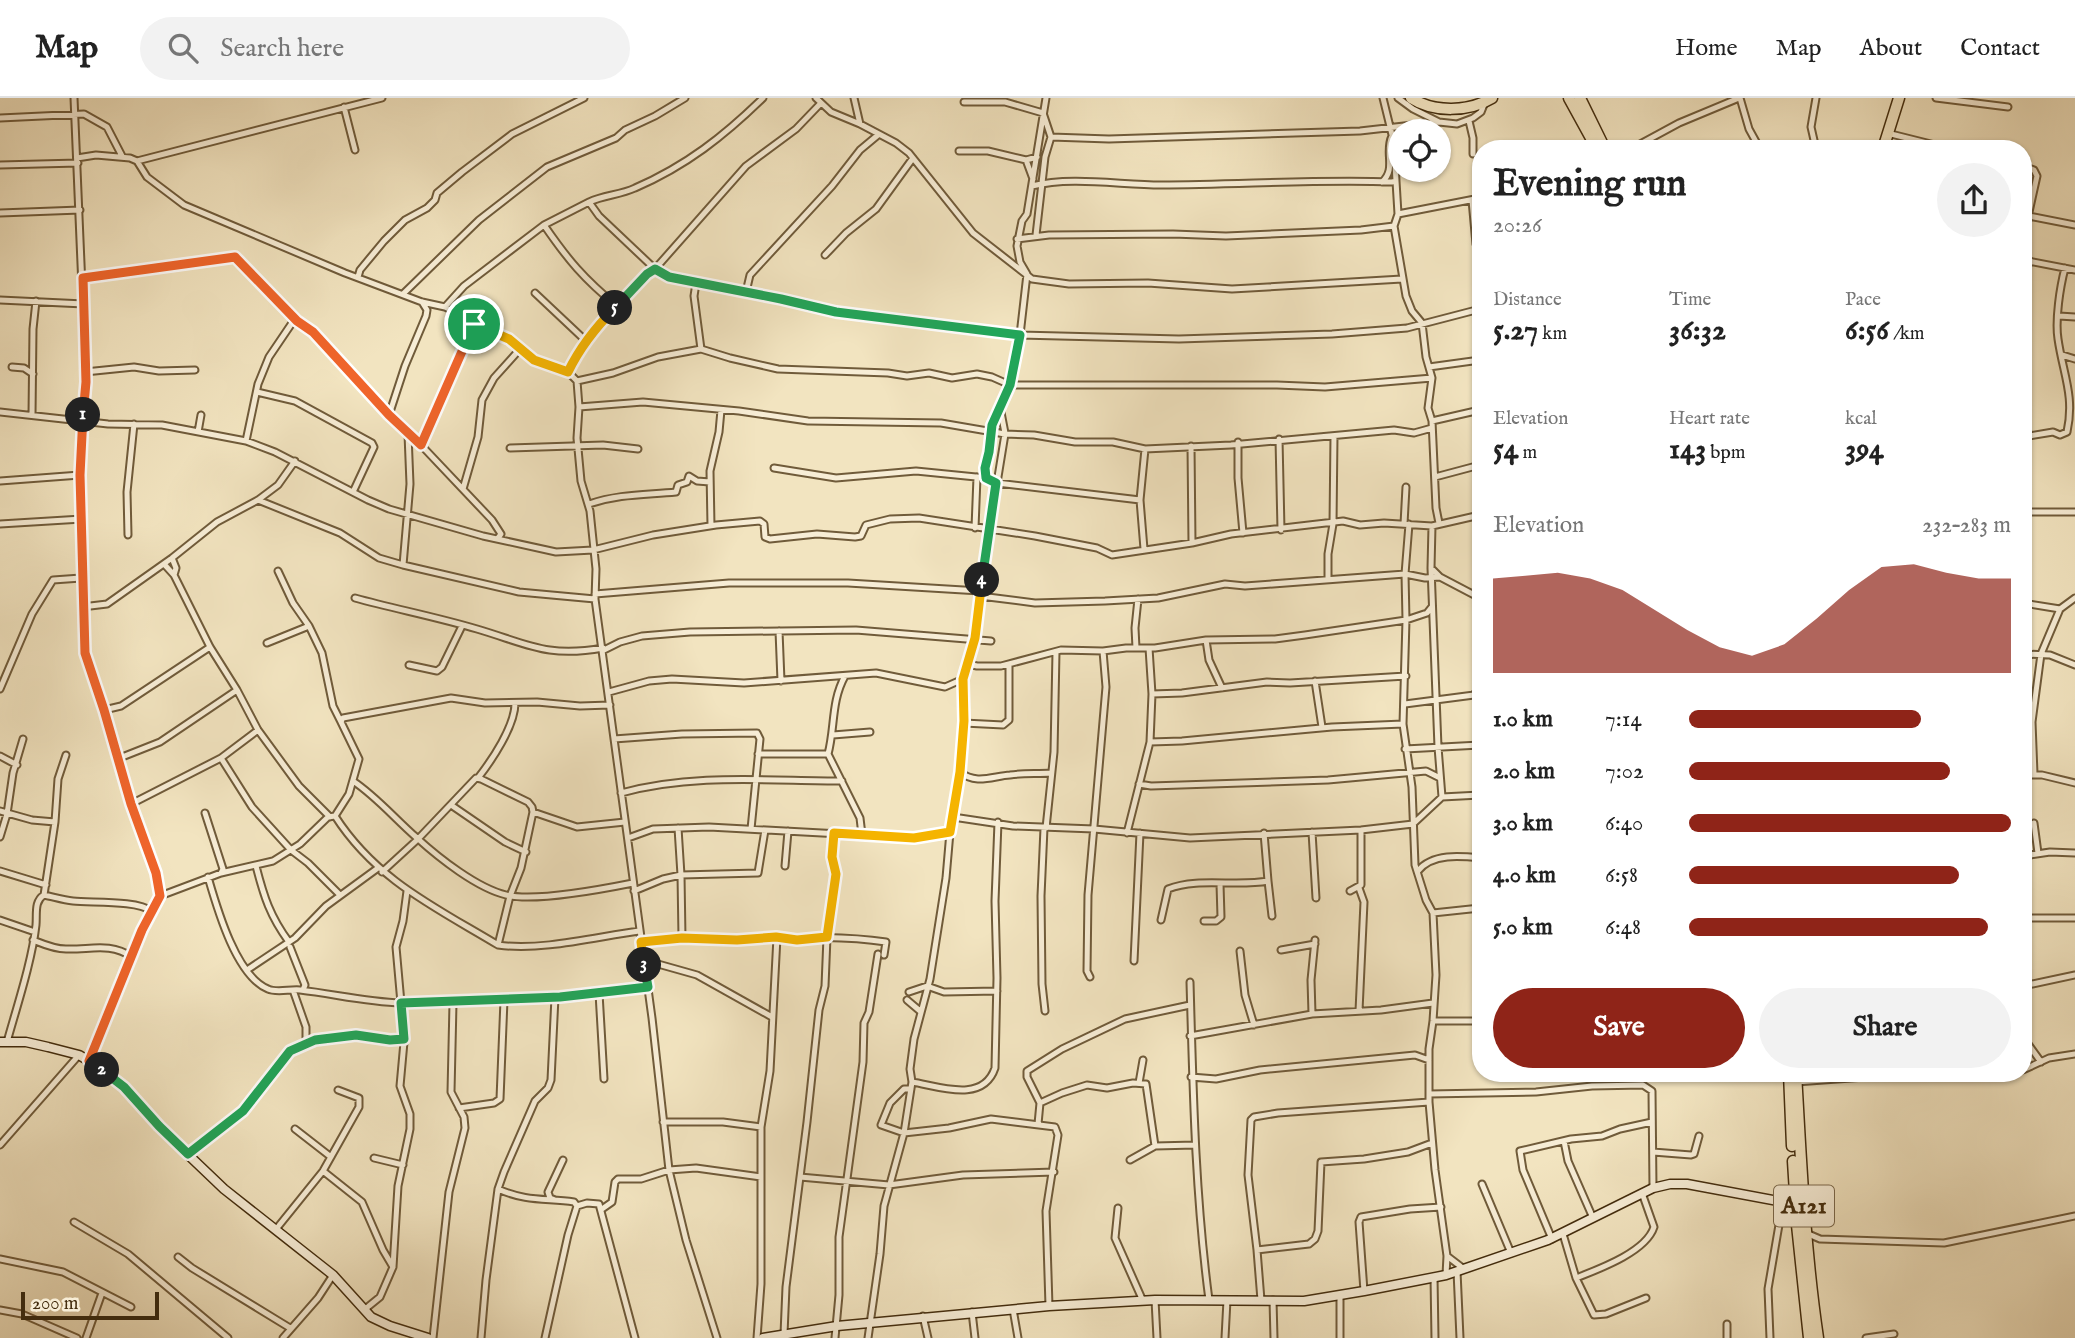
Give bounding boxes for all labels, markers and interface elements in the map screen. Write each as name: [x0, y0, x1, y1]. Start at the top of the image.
search box: [140, 17, 630, 80]
text: Map: [35, 27, 98, 69]
icon: search: [164, 29, 202, 67]
text: Search here: [220, 32, 344, 65]
text: Home: [1675, 33, 1738, 64]
text: Map: [1776, 33, 1822, 64]
text: About: [1860, 33, 1922, 64]
text: Contact: [1960, 33, 2040, 64]
map controls: [1388, 119, 1451, 182]
button: locate: [1388, 119, 1451, 182]
text: Evening run: [1493, 161, 1687, 209]
button: share: [1937, 163, 2011, 237]
text: 20:26: [1493, 211, 1542, 240]
text: Distance: [1493, 288, 1562, 312]
text: Time: [1669, 288, 1711, 312]
text: Pace: [1845, 288, 1881, 312]
pin: 5: [598, 290, 632, 326]
pin: [444, 294, 504, 354]
text: 5: [611, 295, 618, 319]
icon: arrive: [455, 305, 493, 343]
text: 5.27: [1493, 312, 1538, 350]
text: 36:32: [1669, 312, 1726, 350]
text: 6:56: [1845, 312, 1889, 350]
text: km: [1538, 322, 1567, 346]
text: /km: [1889, 322, 1924, 346]
pin: 1: [66, 398, 100, 432]
text: 1: [79, 402, 86, 426]
text: Elevation: [1493, 407, 1568, 431]
text: Heart rate: [1669, 407, 1750, 431]
text: kcal: [1845, 407, 1877, 431]
text: 54: [1493, 431, 1518, 469]
text: 143: [1669, 431, 1706, 469]
text: 394: [1845, 431, 1884, 469]
text: m: [1518, 441, 1537, 465]
text: bpm: [1706, 441, 1745, 465]
text: Elevation: [1493, 511, 1584, 540]
text: 232–283 m: [1922, 511, 2011, 540]
pin: 4: [964, 562, 1000, 598]
text: 4: [977, 567, 986, 591]
text: 1.0 km: [1493, 705, 1553, 734]
text: 7:14: [1605, 705, 1642, 734]
text: 2.0 km: [1493, 757, 1555, 786]
text: 7:02: [1605, 757, 1644, 786]
text: 3.0 km: [1493, 809, 1553, 838]
text: 6:40: [1605, 809, 1643, 838]
text: 4.0 km: [1493, 861, 1556, 890]
text: 6:58: [1605, 861, 1638, 890]
text: 5.0 km: [1493, 913, 1553, 942]
text: 6:48: [1605, 913, 1641, 942]
pin: 3: [626, 948, 662, 982]
text: 3: [640, 952, 647, 976]
button: Save: [1493, 988, 1745, 1068]
button: Share: [1759, 988, 2011, 1068]
pin: 2: [84, 1052, 119, 1088]
text: 2: [97, 1057, 106, 1081]
road number: A121: [1774, 1186, 1834, 1226]
scale bar: [21, 1289, 159, 1321]
text: 200 m: [32, 1292, 78, 1316]

